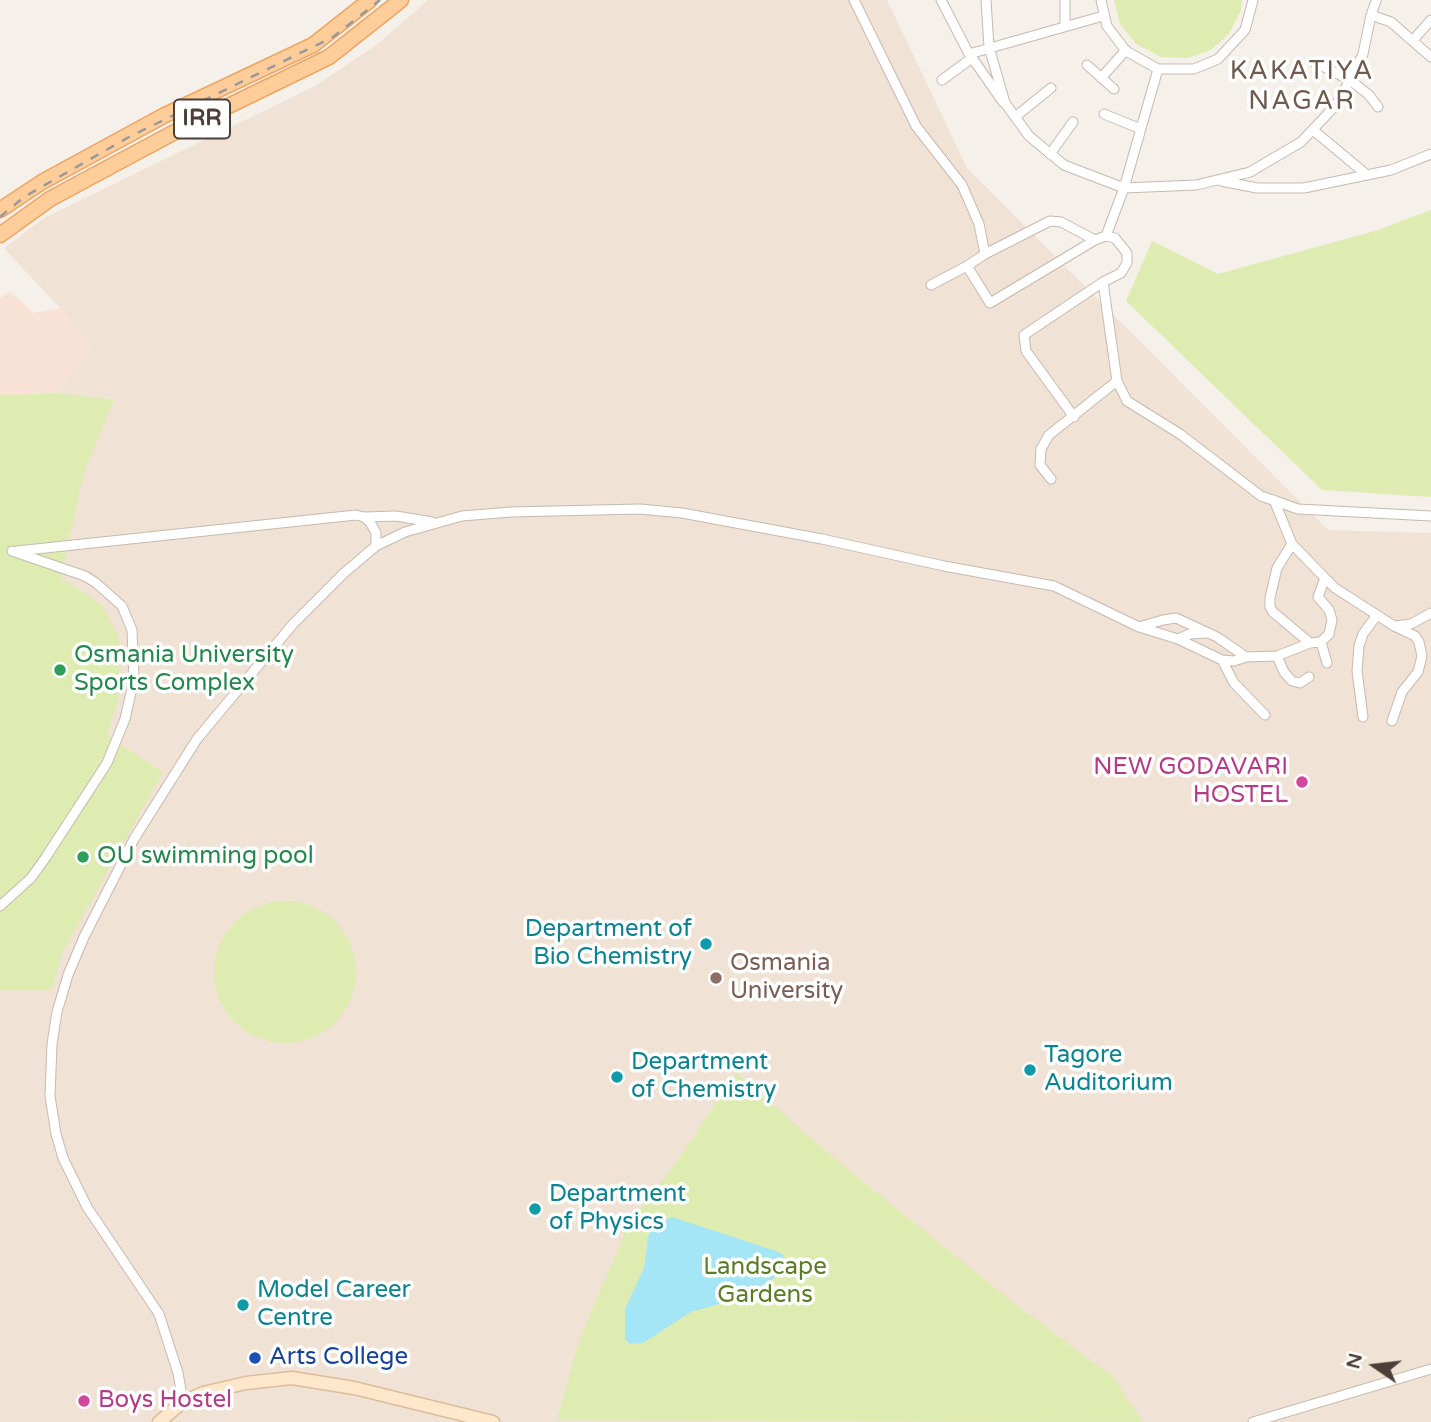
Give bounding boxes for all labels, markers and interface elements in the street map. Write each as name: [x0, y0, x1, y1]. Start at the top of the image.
district label: KAKATIYA NAGAR: [1231, 56, 1373, 118]
road number: IRR: [174, 100, 230, 138]
place label: Osmania University Sports Complex: [74, 642, 294, 698]
marker: Osmania University Sports Complex: [52, 662, 68, 678]
place label: NEW GODAVARI HOSTEL: [1093, 754, 1288, 810]
marker: NEW GODAVARI HOSTEL: [1294, 774, 1310, 790]
place label: OU swimming pool: [97, 843, 314, 871]
marker: OU swimming pool: [75, 849, 91, 865]
place label: Department of Bio Chemistry: [525, 916, 692, 972]
marker: Department of Bio Chemistry: [698, 936, 714, 952]
place label: Osmania University: [730, 950, 843, 1006]
marker: Osmania University: [708, 970, 724, 986]
place label: Tagore Auditorium: [1044, 1042, 1173, 1098]
place label: Department of Chemistry: [631, 1049, 776, 1105]
marker: Tagore Auditorium: [1022, 1062, 1038, 1078]
marker: Department of Chemistry: [609, 1069, 625, 1085]
place label: Department of Physics: [549, 1181, 686, 1237]
marker: Department of Physics: [527, 1201, 543, 1217]
park label: Landscape Gardens: [703, 1254, 827, 1310]
place label: Model Career Centre: [257, 1277, 411, 1333]
marker: Model Career Centre: [235, 1297, 251, 1313]
north arrow: [1340, 1331, 1410, 1401]
place label: Arts College: [269, 1344, 408, 1372]
marker: Arts College: [247, 1350, 263, 1366]
text: N: [1342, 1351, 1367, 1371]
place label: Boys Hostel: [98, 1387, 232, 1415]
marker: Boys Hostel: [76, 1393, 92, 1409]

